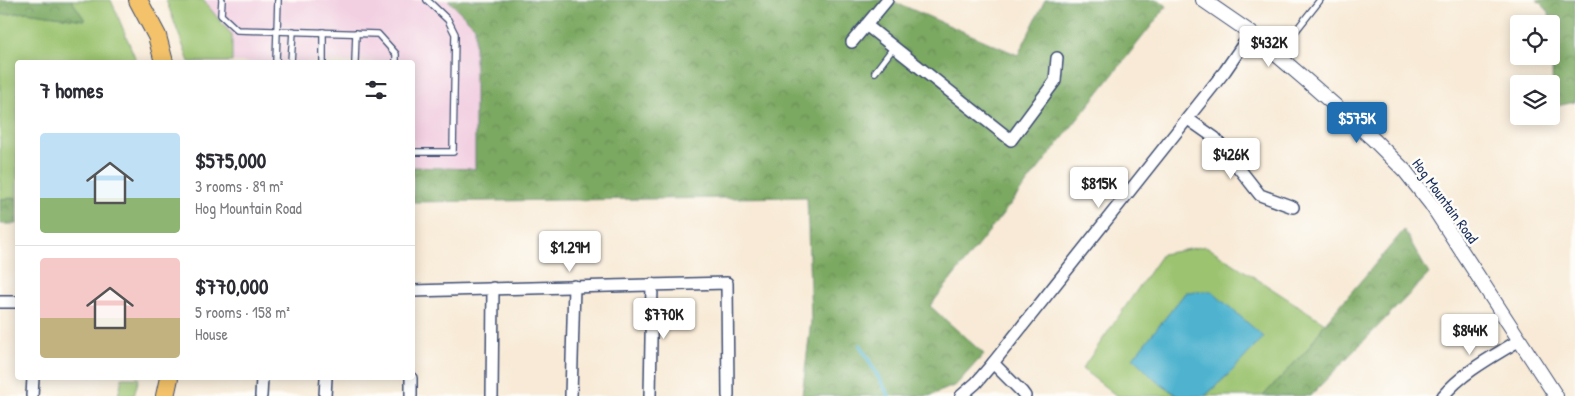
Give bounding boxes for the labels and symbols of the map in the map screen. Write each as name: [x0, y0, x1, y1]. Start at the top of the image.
pin: $432K: [1234, 26, 1304, 68]
pin: $575K: [1322, 102, 1392, 144]
pin: $426K: [1196, 138, 1266, 180]
street label: Hog Mountain Road: [1407, 154, 1483, 248]
pin: $815K: [1064, 166, 1134, 209]
pin: $1.29M: [529, 230, 611, 273]
pin: $770K: [629, 298, 699, 340]
pin: $844K: [1435, 314, 1505, 356]

